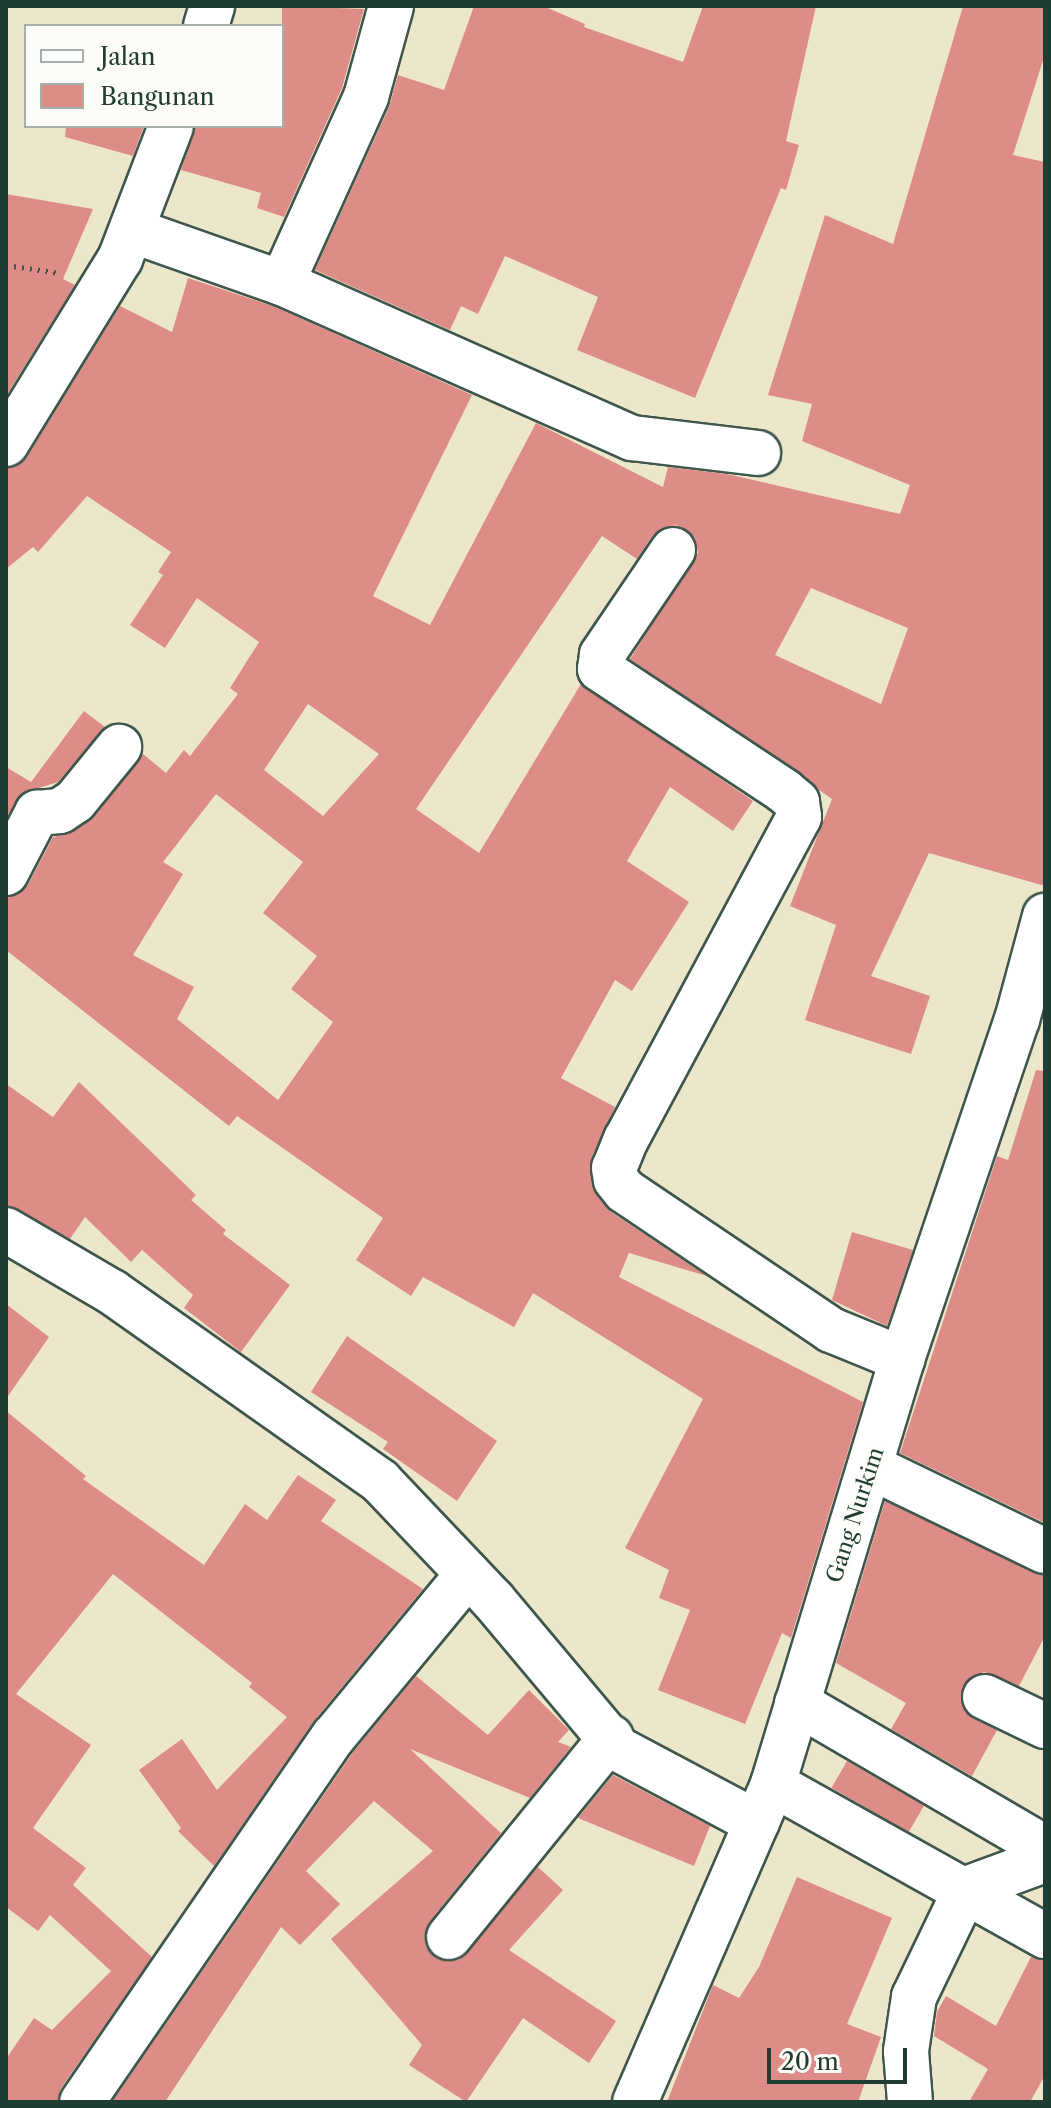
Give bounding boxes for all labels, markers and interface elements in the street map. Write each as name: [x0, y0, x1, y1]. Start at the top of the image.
legend: [24, 24, 284, 128]
text: Jalan: [100, 42, 156, 71]
text: Bangunan: [100, 82, 215, 111]
street label: Gang Nurkim: [821, 1444, 889, 1586]
scale bar: [771, 2032, 911, 2082]
text: 20 m: [781, 2047, 839, 2076]

